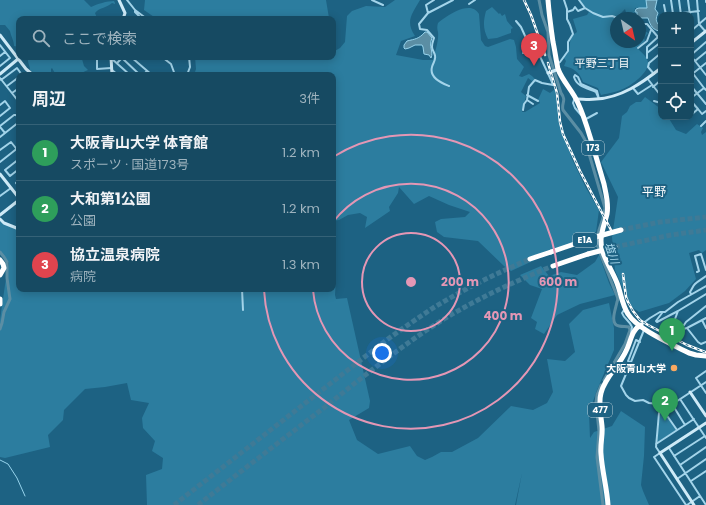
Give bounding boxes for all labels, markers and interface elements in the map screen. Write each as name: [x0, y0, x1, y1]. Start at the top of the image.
north arrow: [610, 12, 646, 48]
map controls: [658, 12, 694, 120]
button: +: [658, 12, 694, 48]
search box: [16, 16, 336, 60]
icon: search: [30, 27, 52, 49]
text: ここで検索: [62, 28, 137, 49]
pin: 3: [521, 33, 547, 66]
button: −: [658, 48, 694, 84]
district label: 平野三丁目: [575, 55, 630, 71]
button: locate: [658, 84, 694, 120]
text: 周辺: [32, 87, 66, 111]
text: 3件: [299, 89, 320, 108]
text: 大阪青山大学 体育館: [70, 132, 208, 153]
road number: 173: [582, 141, 604, 155]
text: 1: [43, 143, 47, 162]
text: 1.2 km: [282, 143, 320, 162]
text: スポーツ · 国道173号: [70, 155, 189, 174]
district label: 平野: [642, 183, 666, 200]
text: 大和第1公園: [70, 188, 151, 209]
text: 2: [41, 199, 49, 218]
text: 1.2 km: [282, 199, 320, 218]
text: 公園: [70, 211, 96, 230]
road number: E1A: [573, 233, 597, 247]
water label: 塩川: [601, 240, 623, 267]
text: 協立温泉病院: [70, 244, 160, 265]
text: 3: [41, 255, 49, 274]
text: 1.3 km: [282, 255, 320, 274]
text: 病院: [70, 267, 96, 286]
text: 200 m: [441, 273, 479, 290]
text: 600 m: [539, 273, 578, 290]
centre of rings: [404, 275, 418, 289]
text: 400 m: [483, 307, 523, 324]
pin: 1: [659, 318, 685, 351]
your location: [372, 343, 392, 363]
place label: 大阪青山大学: [606, 361, 666, 376]
marker: 大阪青山大学: [669, 363, 679, 373]
pin: 2: [652, 388, 678, 421]
road number: 477: [588, 403, 612, 417]

